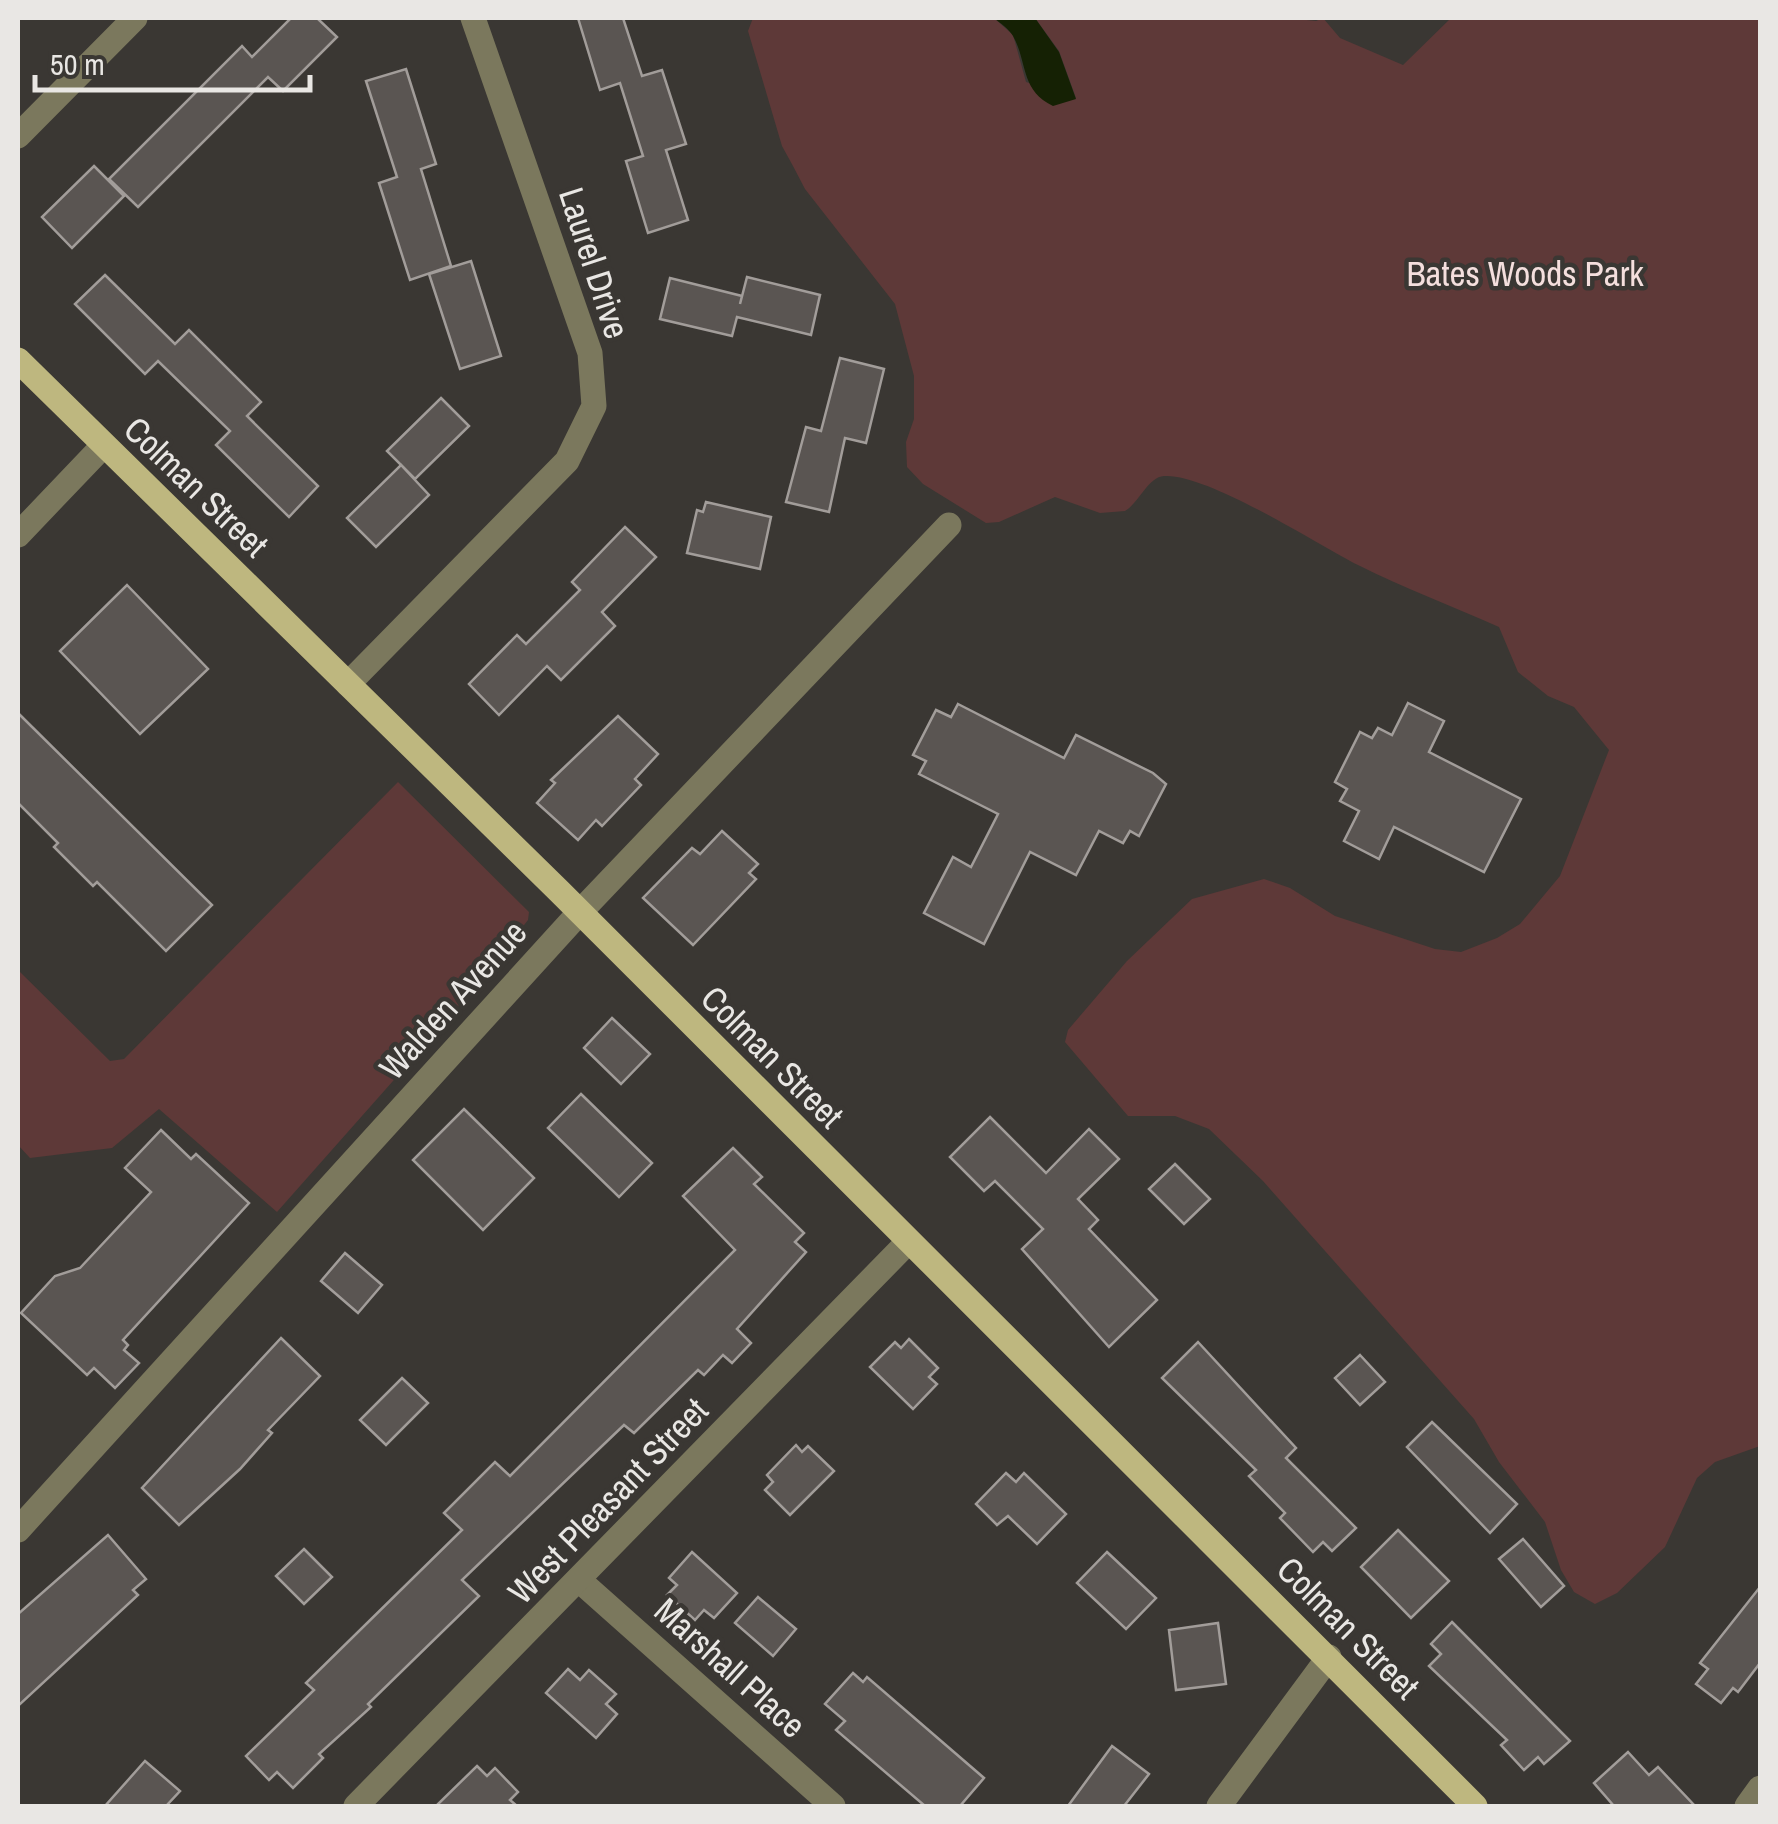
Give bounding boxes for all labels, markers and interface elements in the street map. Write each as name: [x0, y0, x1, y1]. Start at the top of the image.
scale bar: [35, 30, 310, 92]
text: 50 m: [50, 44, 105, 84]
street label: Laurel Drive: [548, 181, 641, 344]
park label: Bates Woods Park: [1406, 250, 1644, 297]
street label: Colman Street: [114, 406, 279, 567]
street label: Walden Avenue: [368, 910, 537, 1090]
street label: Colman Street: [691, 975, 854, 1138]
street label: West Pleasant Street: [497, 1388, 718, 1614]
street label: Colman Street: [1267, 1546, 1430, 1709]
street label: Marshall Place: [645, 1587, 816, 1748]

